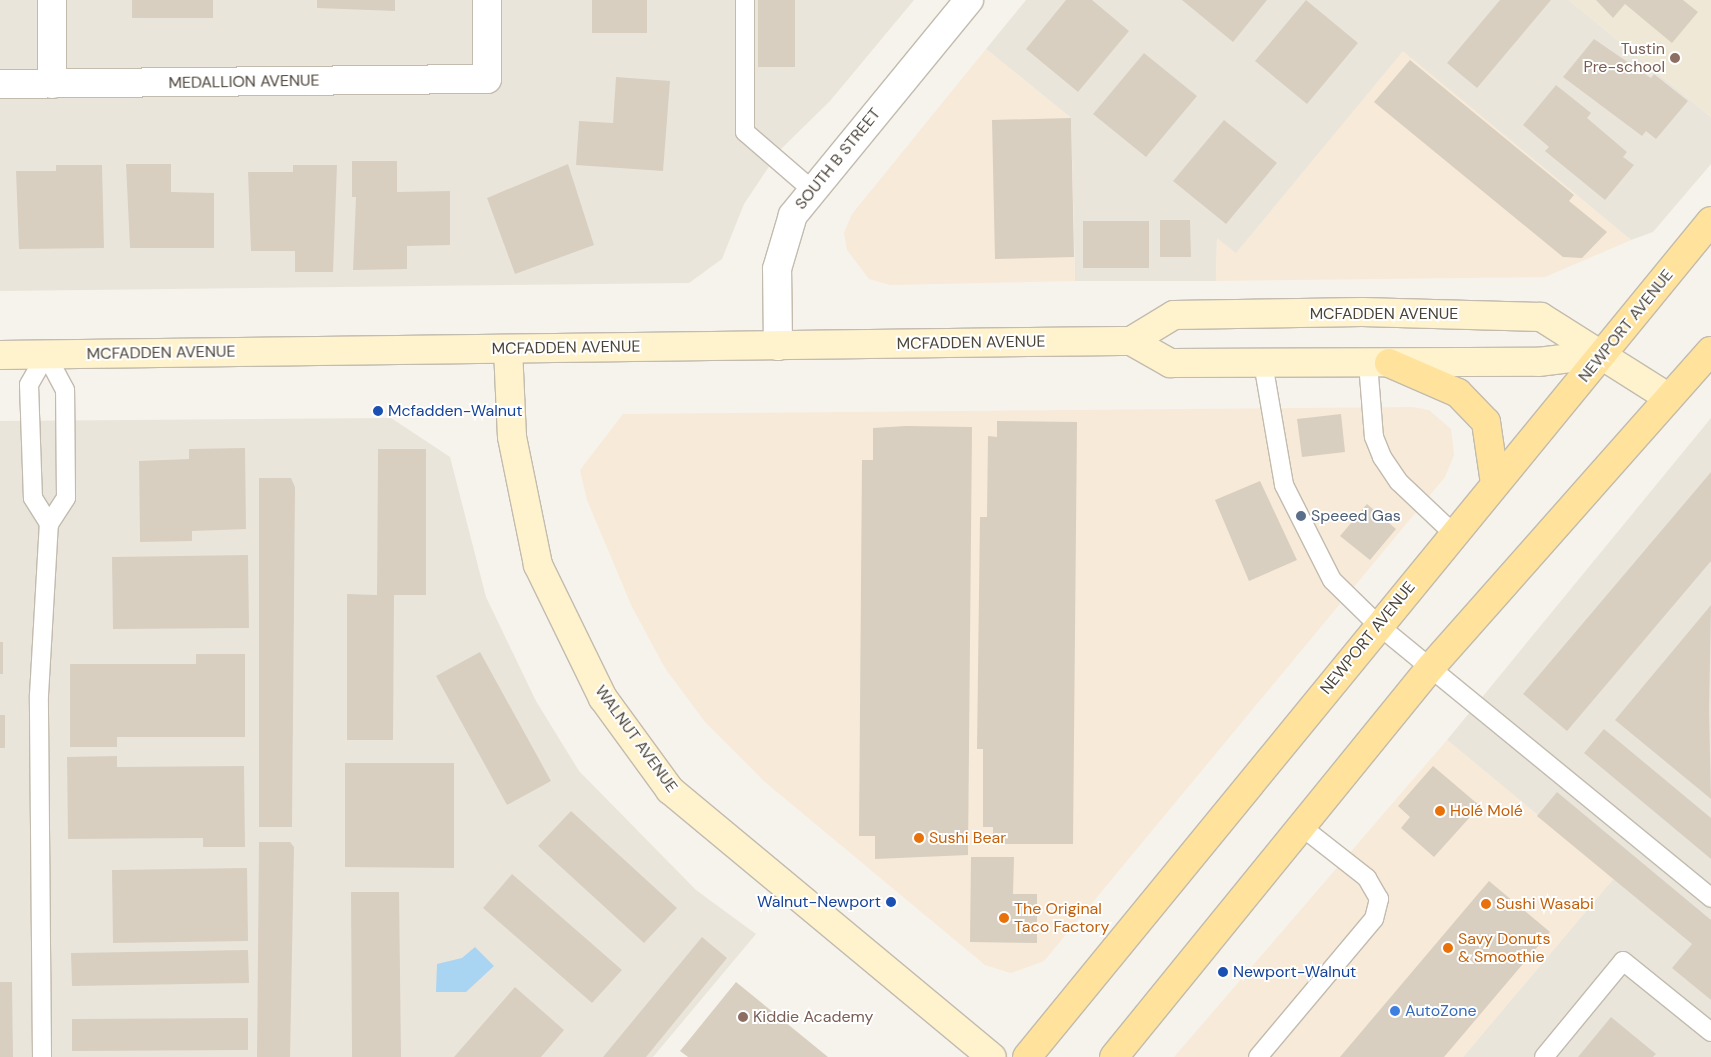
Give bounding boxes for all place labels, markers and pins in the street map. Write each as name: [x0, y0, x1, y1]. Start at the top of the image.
place label: Tustin Pre-school: [1583, 39, 1665, 77]
marker: Tustin Pre-school: [1669, 52, 1681, 64]
place label: Mcfadden-Walnut: [388, 401, 522, 421]
marker: Mcfadden-Walnut: [372, 405, 384, 417]
place label: Speeed Gas: [1311, 506, 1401, 526]
marker: Speeed Gas: [1295, 510, 1307, 522]
place label: Holé Molé: [1450, 801, 1523, 821]
marker: Holé Molé: [1434, 805, 1446, 817]
place label: Sushi Bear: [929, 828, 1006, 848]
marker: Sushi Bear: [913, 832, 925, 844]
place label: Walnut-Newport: [757, 892, 881, 912]
place label: Sushi Wasabi: [1496, 894, 1594, 914]
marker: Walnut-Newport: [885, 896, 897, 908]
marker: Sushi Wasabi: [1480, 898, 1492, 910]
place label: The Original Taco Factory: [1014, 899, 1109, 937]
marker: The Original Taco Factory: [998, 912, 1010, 924]
place label: Savy Donuts & Smoothie: [1458, 929, 1550, 967]
marker: Savy Donuts & Smoothie: [1442, 942, 1454, 954]
place label: Newport-Walnut: [1233, 962, 1356, 982]
marker: Newport-Walnut: [1217, 966, 1229, 978]
place label: AutoZone: [1405, 1001, 1477, 1021]
marker: AutoZone: [1389, 1005, 1401, 1017]
place label: Kiddie Academy: [753, 1007, 874, 1027]
marker: Kiddie Academy: [737, 1011, 749, 1023]

